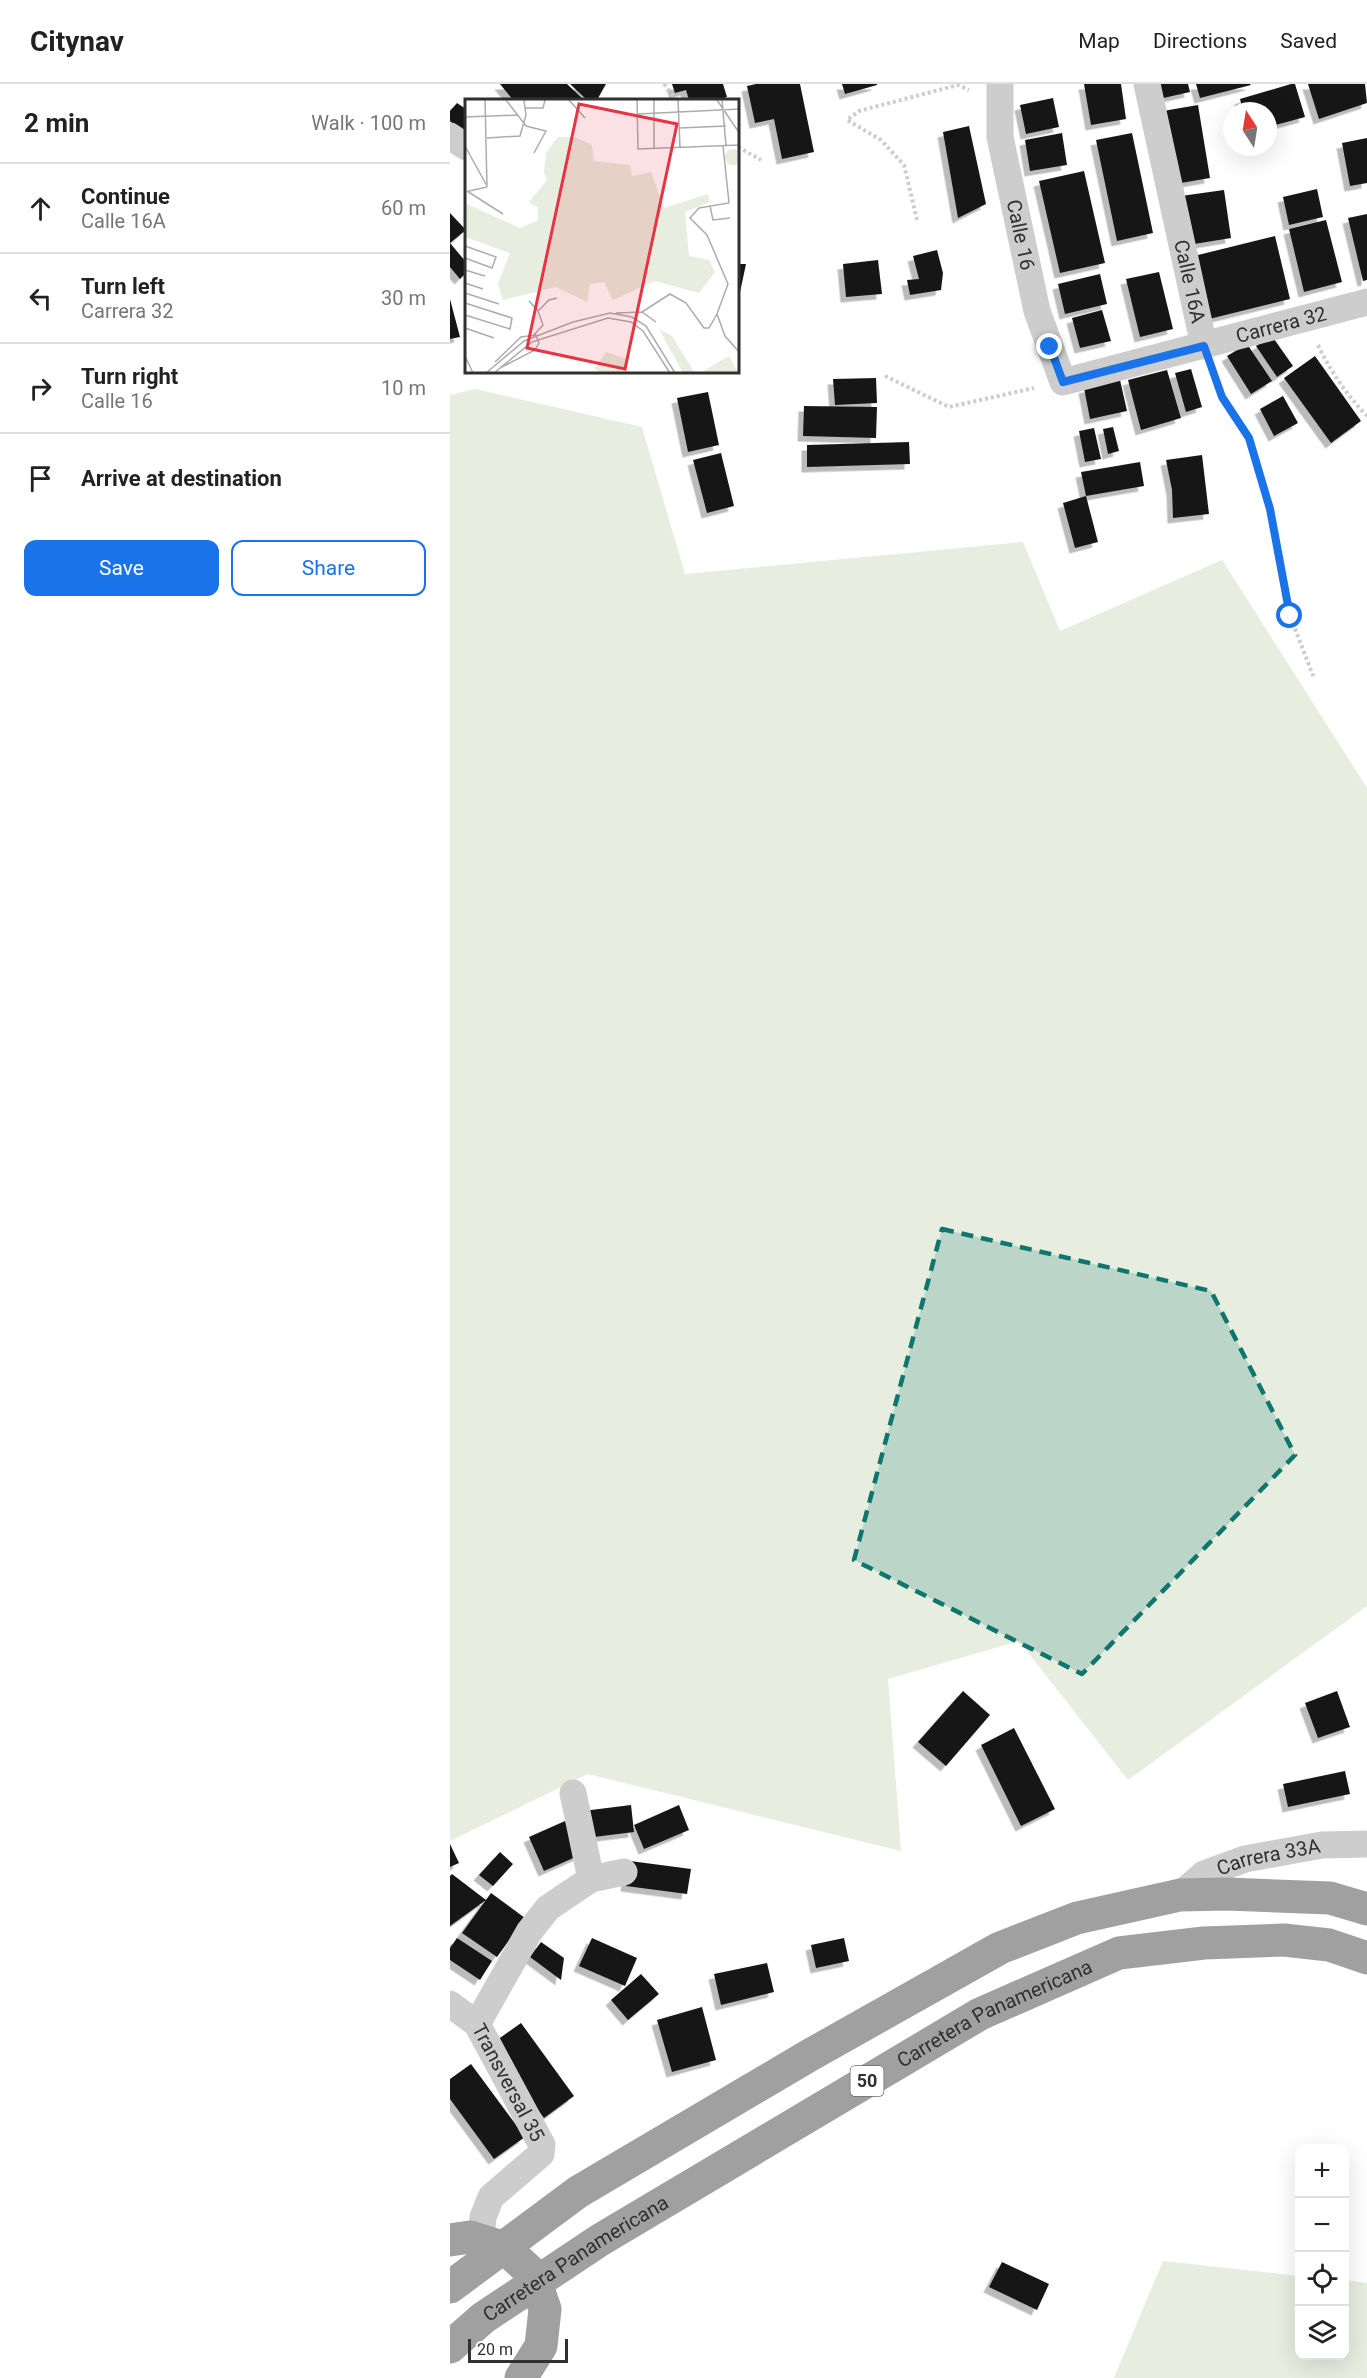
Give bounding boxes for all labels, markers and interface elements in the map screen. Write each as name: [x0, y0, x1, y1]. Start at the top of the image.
text: Citynav: [30, 25, 124, 58]
text: Map: [1078, 29, 1120, 53]
text: Directions: [1153, 29, 1247, 53]
text: Saved: [1280, 29, 1337, 53]
inset map: [465, 99, 740, 374]
north arrow: [1223, 102, 1277, 156]
text: 2 min: [24, 108, 89, 138]
text: Walk · 100 m: [311, 111, 426, 135]
text: Continue: [81, 184, 170, 209]
icon: ahead: [24, 192, 57, 225]
text: 60 m: [381, 196, 426, 220]
street label: Calle 16: [1002, 197, 1040, 272]
text: Calle 16A: [81, 209, 166, 233]
street label: Calle 16A: [1169, 237, 1211, 325]
text: Turn left: [81, 274, 165, 299]
icon: left: [24, 282, 57, 315]
text: 30 m: [381, 286, 426, 310]
text: Carrera 32: [81, 299, 174, 323]
street label: Carrera 32: [1233, 301, 1329, 348]
route end: [1036, 333, 1062, 359]
text: Turn right: [81, 364, 178, 389]
icon: right: [24, 372, 57, 405]
text: 10 m: [381, 376, 426, 400]
text: Calle 16: [81, 389, 153, 413]
icon: arrive: [24, 462, 57, 495]
text: Arrive at destination: [81, 466, 282, 491]
button: Save: [24, 540, 219, 596]
button: Share: [231, 540, 426, 596]
route start: [1276, 602, 1302, 628]
street label: Carrera 33A: [1213, 1834, 1322, 1880]
street label: Carretera Panamericana: [893, 1954, 1096, 2073]
street label: Transversal 35: [467, 2019, 550, 2146]
road number: 50: [850, 2066, 884, 2096]
map controls: [1295, 2144, 1349, 2360]
button: +: [1295, 2144, 1349, 2198]
street label: Carretera Panamericana: [478, 2190, 673, 2327]
button: −: [1295, 2198, 1349, 2252]
button: locate: [1295, 2252, 1349, 2306]
button: layers: [1295, 2306, 1349, 2360]
scale bar: [468, 2336, 568, 2364]
text: 20 m: [477, 2340, 513, 2359]

